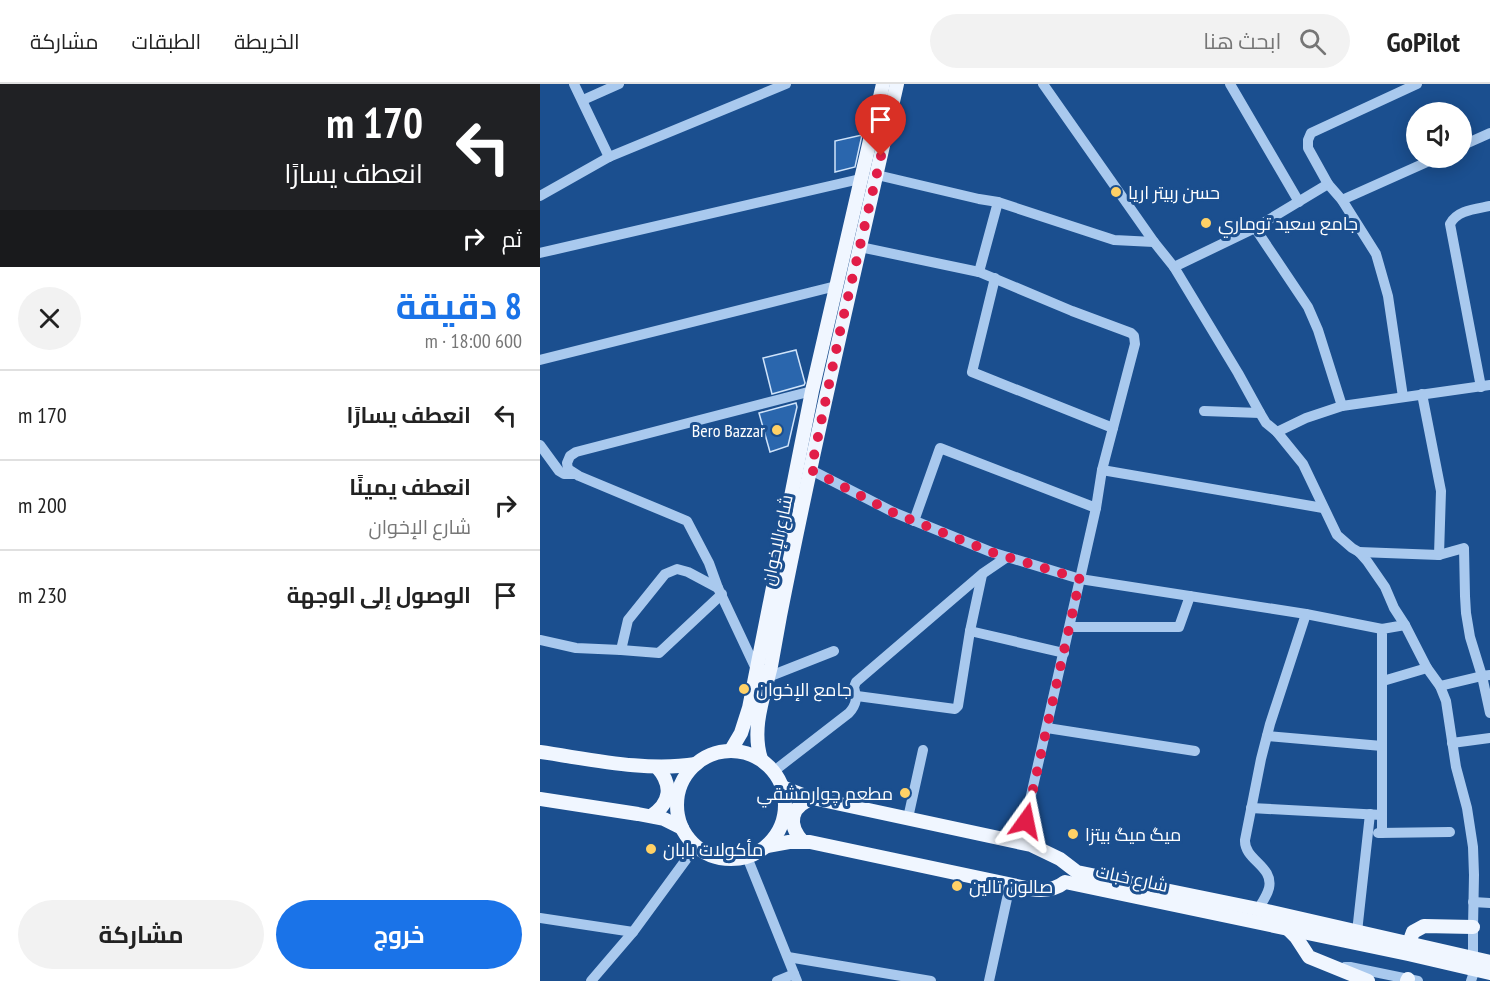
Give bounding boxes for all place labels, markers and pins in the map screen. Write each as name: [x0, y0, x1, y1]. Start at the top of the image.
pin: [855, 94, 906, 156]
place label: حسن ربيتر اريا: [1128, 181, 1220, 204]
marker: حسن ربيتر اريا: [1109, 185, 1123, 199]
place label: جامع سعيد توماري: [1218, 212, 1358, 238]
marker: جامع سعيد توماري: [1199, 216, 1213, 230]
place label: Bero Bazzar: [692, 419, 765, 442]
marker: Bero Bazzar: [770, 423, 784, 437]
place label: جامع الإخوان: [756, 678, 852, 702]
marker: جامع الإخوان: [737, 682, 751, 696]
place label: مطعم چوارمشقي: [756, 782, 893, 808]
marker: مطعم چوارمشقي: [898, 786, 912, 800]
place label: ميگ ميگ بيتزا: [1085, 823, 1181, 846]
marker: ميگ ميگ بيتزا: [1066, 827, 1080, 841]
place label: مأكولات بابان: [663, 838, 763, 861]
marker: مأكولات بابان: [644, 842, 658, 856]
place label: صالون تالين: [969, 875, 1053, 898]
marker: صالون تالين: [950, 879, 964, 893]

